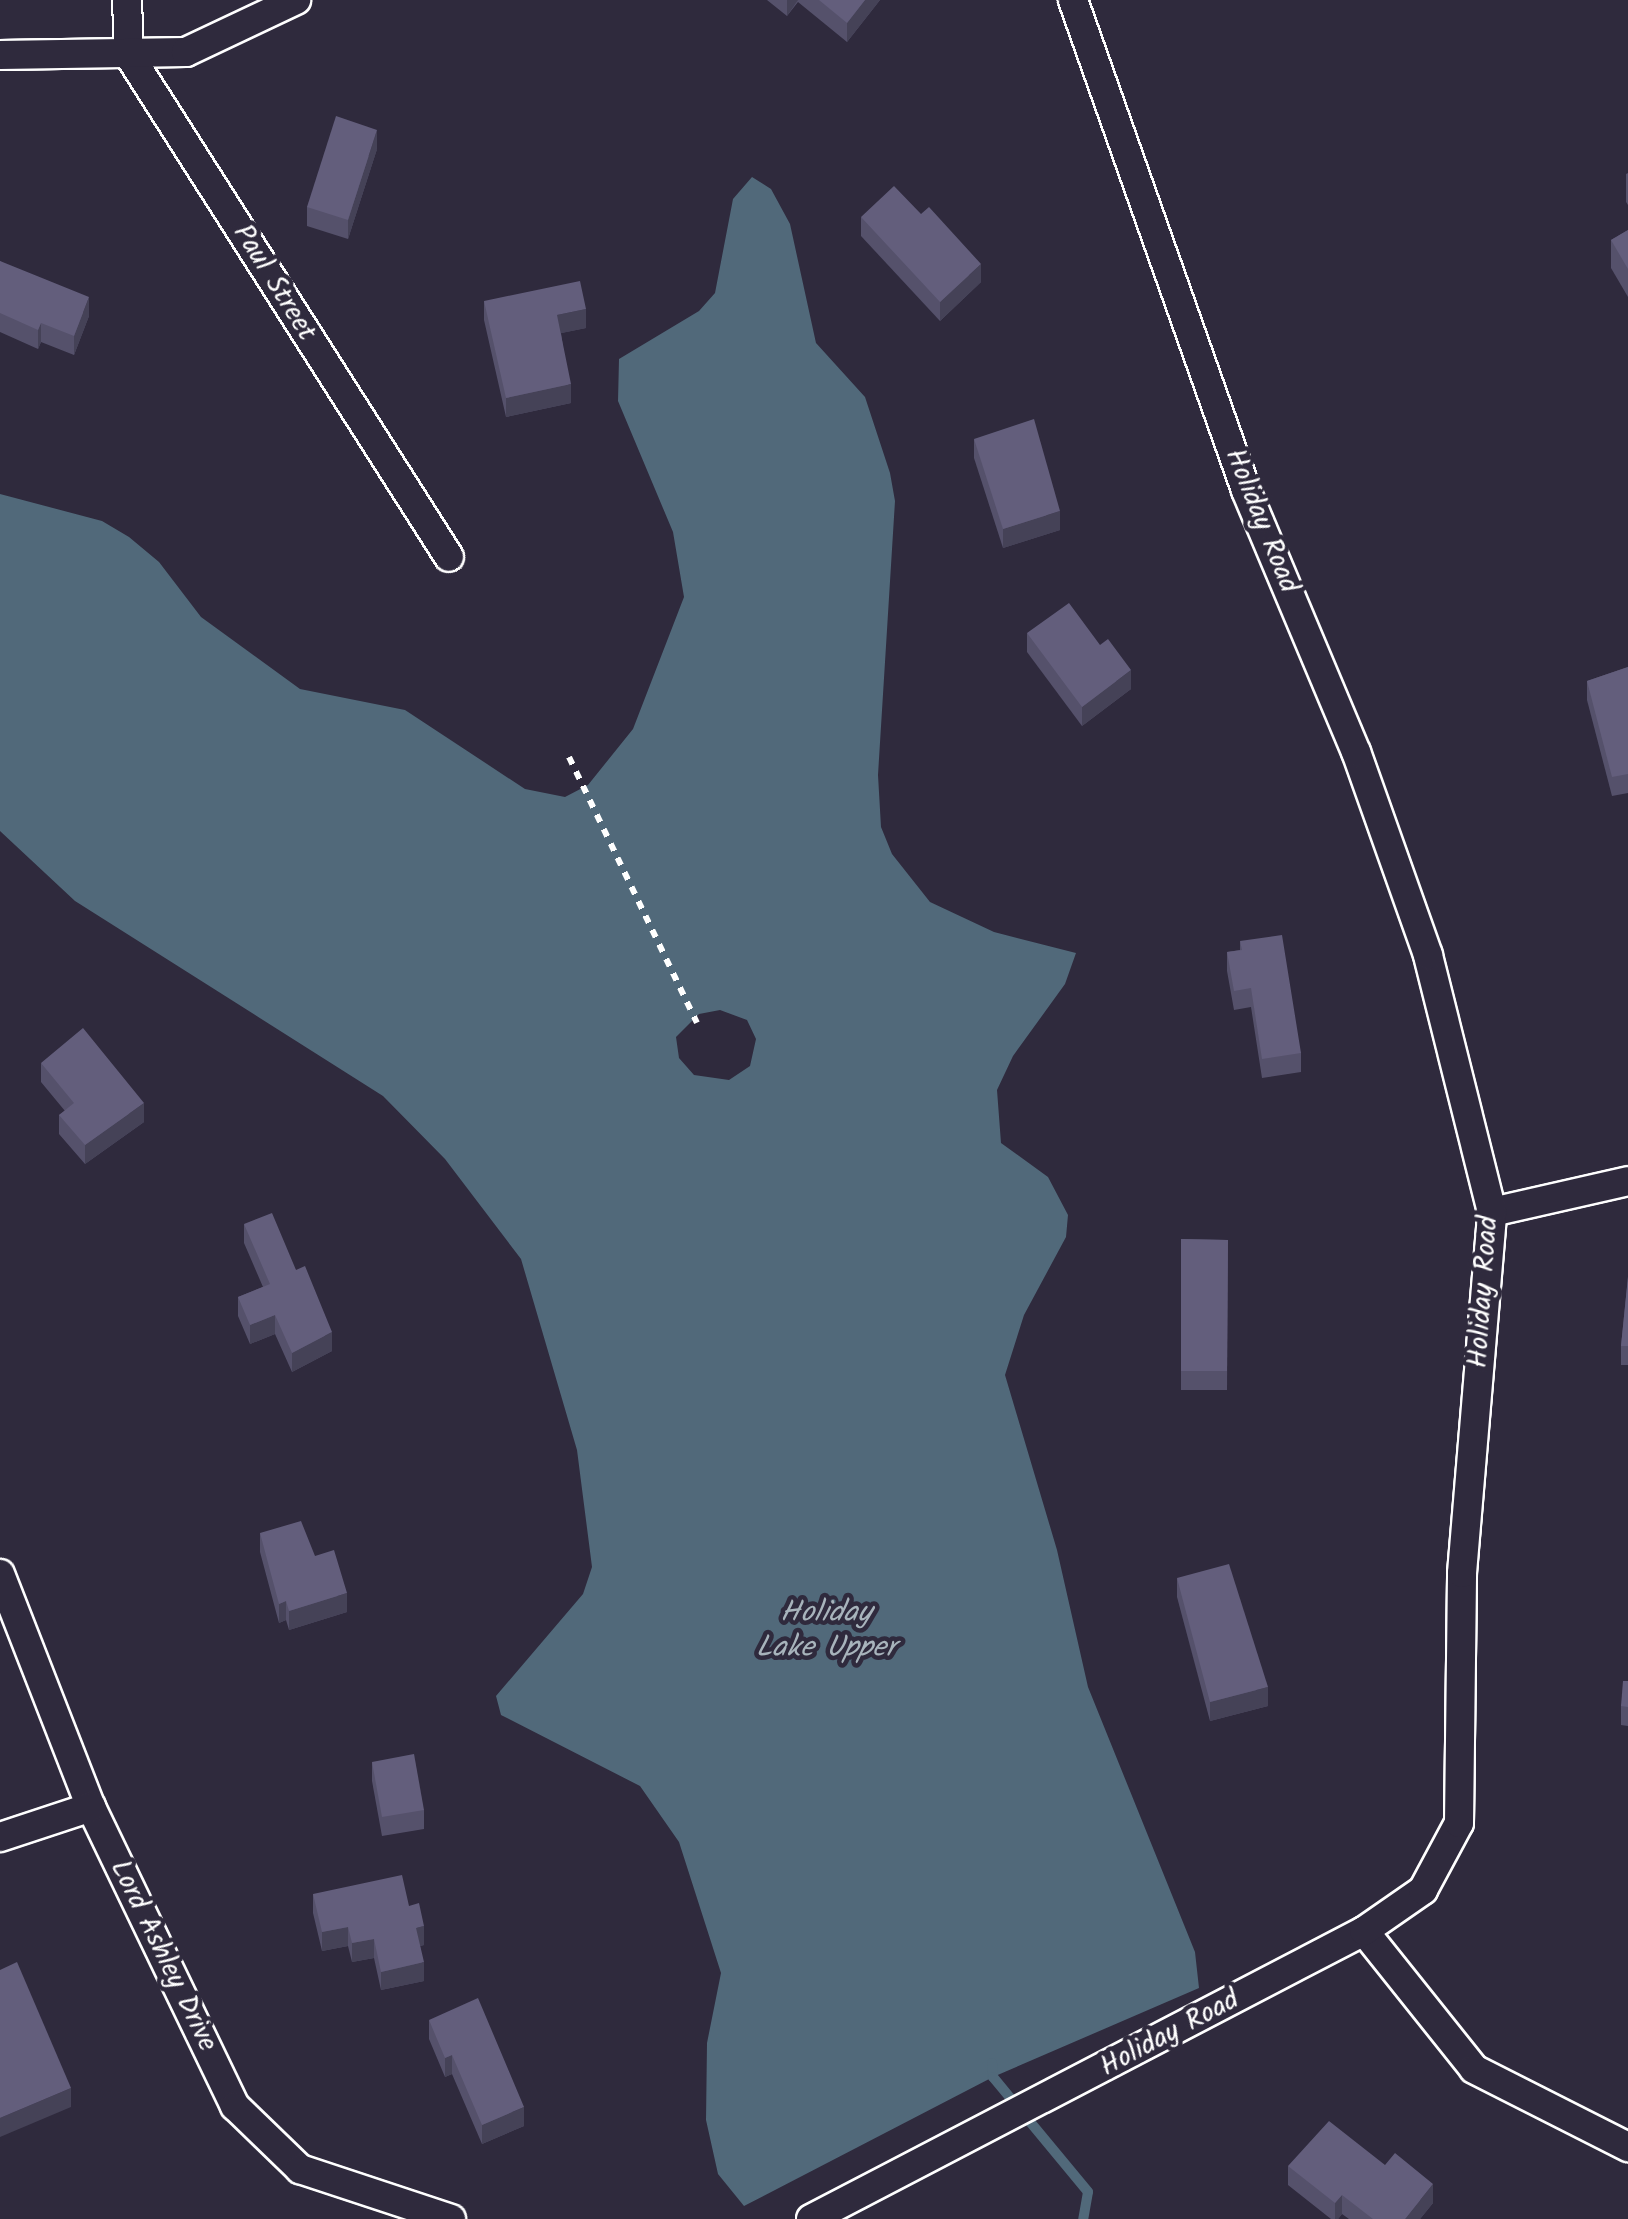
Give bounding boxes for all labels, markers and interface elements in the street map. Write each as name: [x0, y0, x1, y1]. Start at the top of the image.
street label: Paul Street: [225, 219, 323, 347]
street label: Holiday Road: [1217, 444, 1305, 598]
street label: Holiday Road: [1462, 1215, 1506, 1369]
water label: Holiday Lake Upper: [756, 1595, 896, 1666]
street label: Lord Ashley Drive: [102, 1855, 224, 2057]
street label: Holiday Road: [1095, 1983, 1245, 2085]

